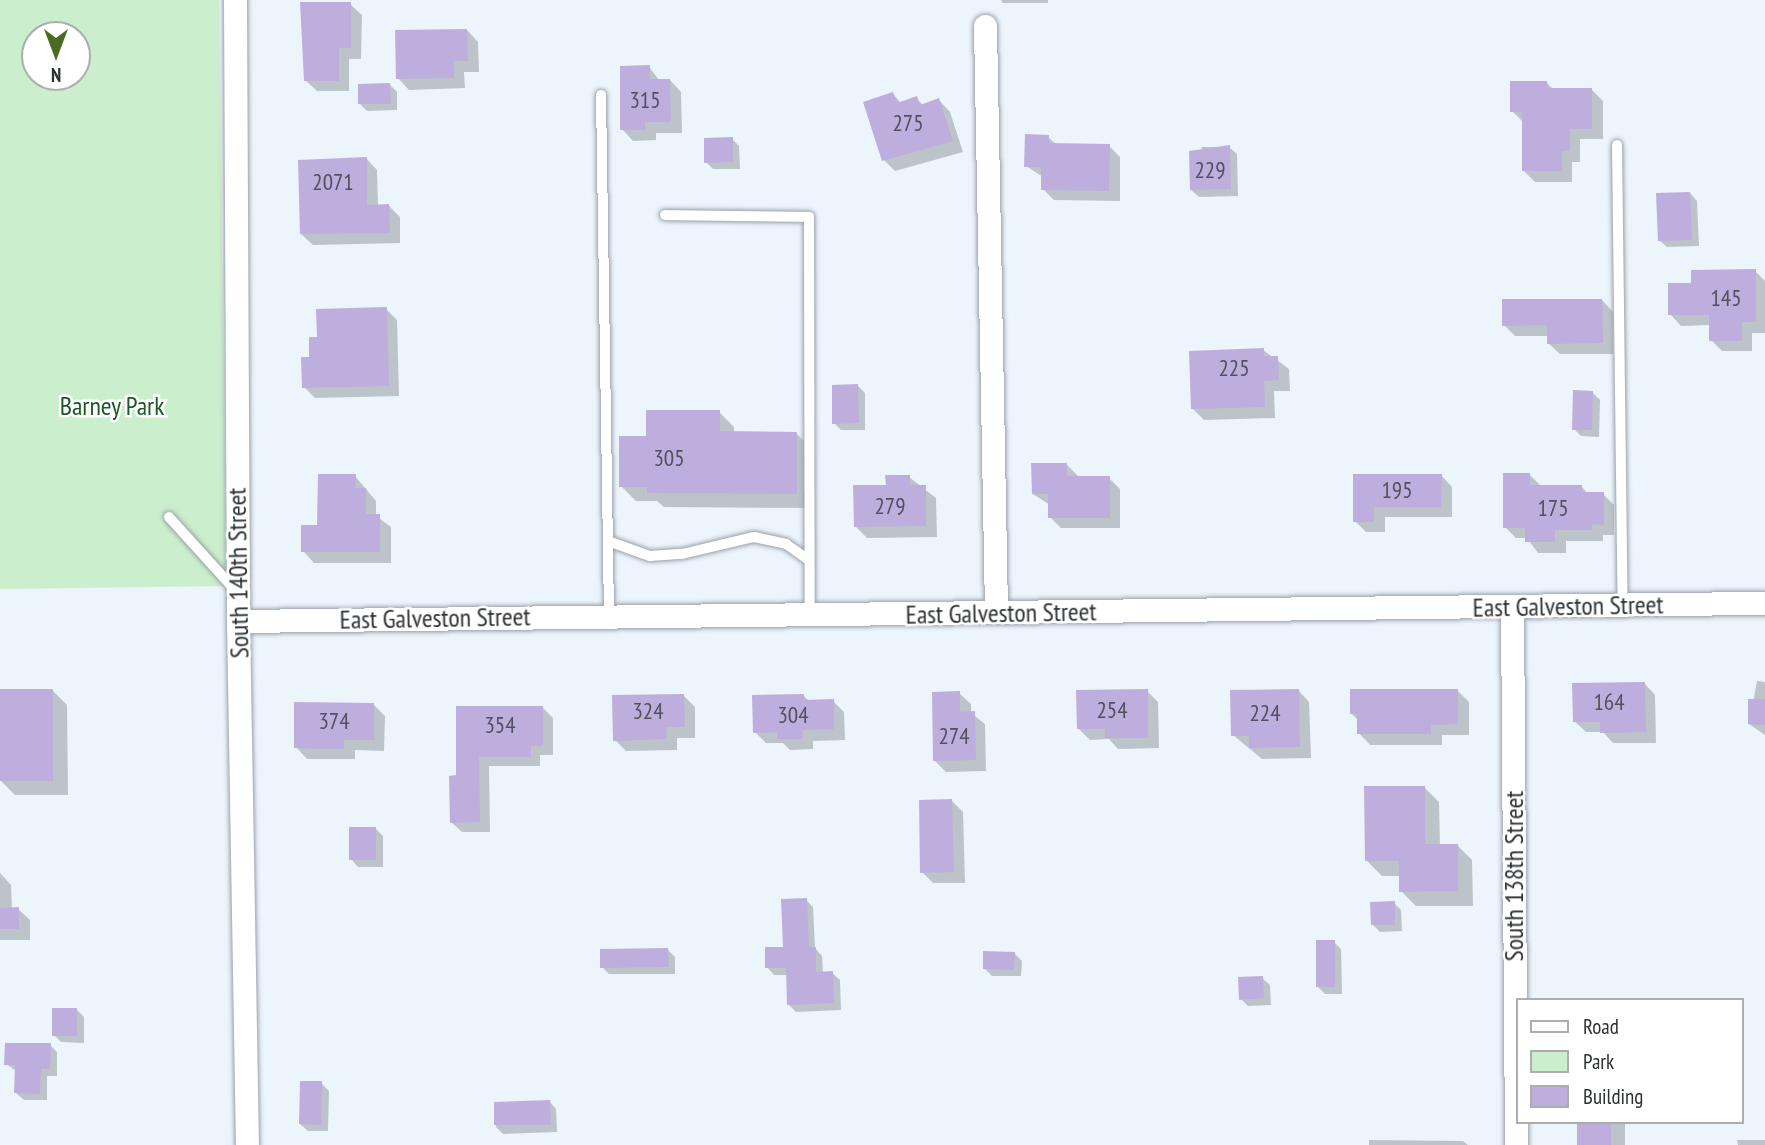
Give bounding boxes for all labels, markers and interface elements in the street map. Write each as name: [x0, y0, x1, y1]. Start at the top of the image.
north arrow: [21, 21, 91, 91]
text: N: [51, 63, 61, 87]
house number: 315: [629, 86, 661, 114]
house number: 275: [892, 109, 924, 137]
house number: 229: [1194, 156, 1226, 184]
house number: 2071: [312, 168, 354, 196]
house number: 145: [1710, 284, 1742, 312]
house number: 225: [1218, 354, 1250, 382]
park label: Barney Park: [59, 390, 165, 422]
house number: 305: [653, 444, 685, 472]
house number: 195: [1381, 476, 1413, 504]
street label: South 140th Street: [221, 487, 255, 659]
house number: 279: [874, 492, 906, 520]
house number: 175: [1537, 494, 1569, 522]
street label: East Galveston Street: [1472, 589, 1664, 623]
street label: East Galveston Street: [905, 596, 1097, 630]
street label: East Galveston Street: [339, 601, 531, 635]
house number: 164: [1593, 688, 1625, 716]
house number: 254: [1096, 696, 1128, 724]
house number: 324: [632, 697, 664, 725]
house number: 224: [1249, 699, 1281, 727]
house number: 304: [777, 701, 809, 729]
house number: 374: [318, 707, 350, 735]
house number: 354: [484, 711, 516, 739]
house number: 274: [938, 722, 970, 750]
street label: South 138th Street: [1498, 791, 1530, 961]
legend: [1516, 998, 1744, 1124]
text: Road: [1583, 1013, 1619, 1040]
text: Park: [1583, 1048, 1614, 1075]
text: Building: [1583, 1083, 1643, 1110]

